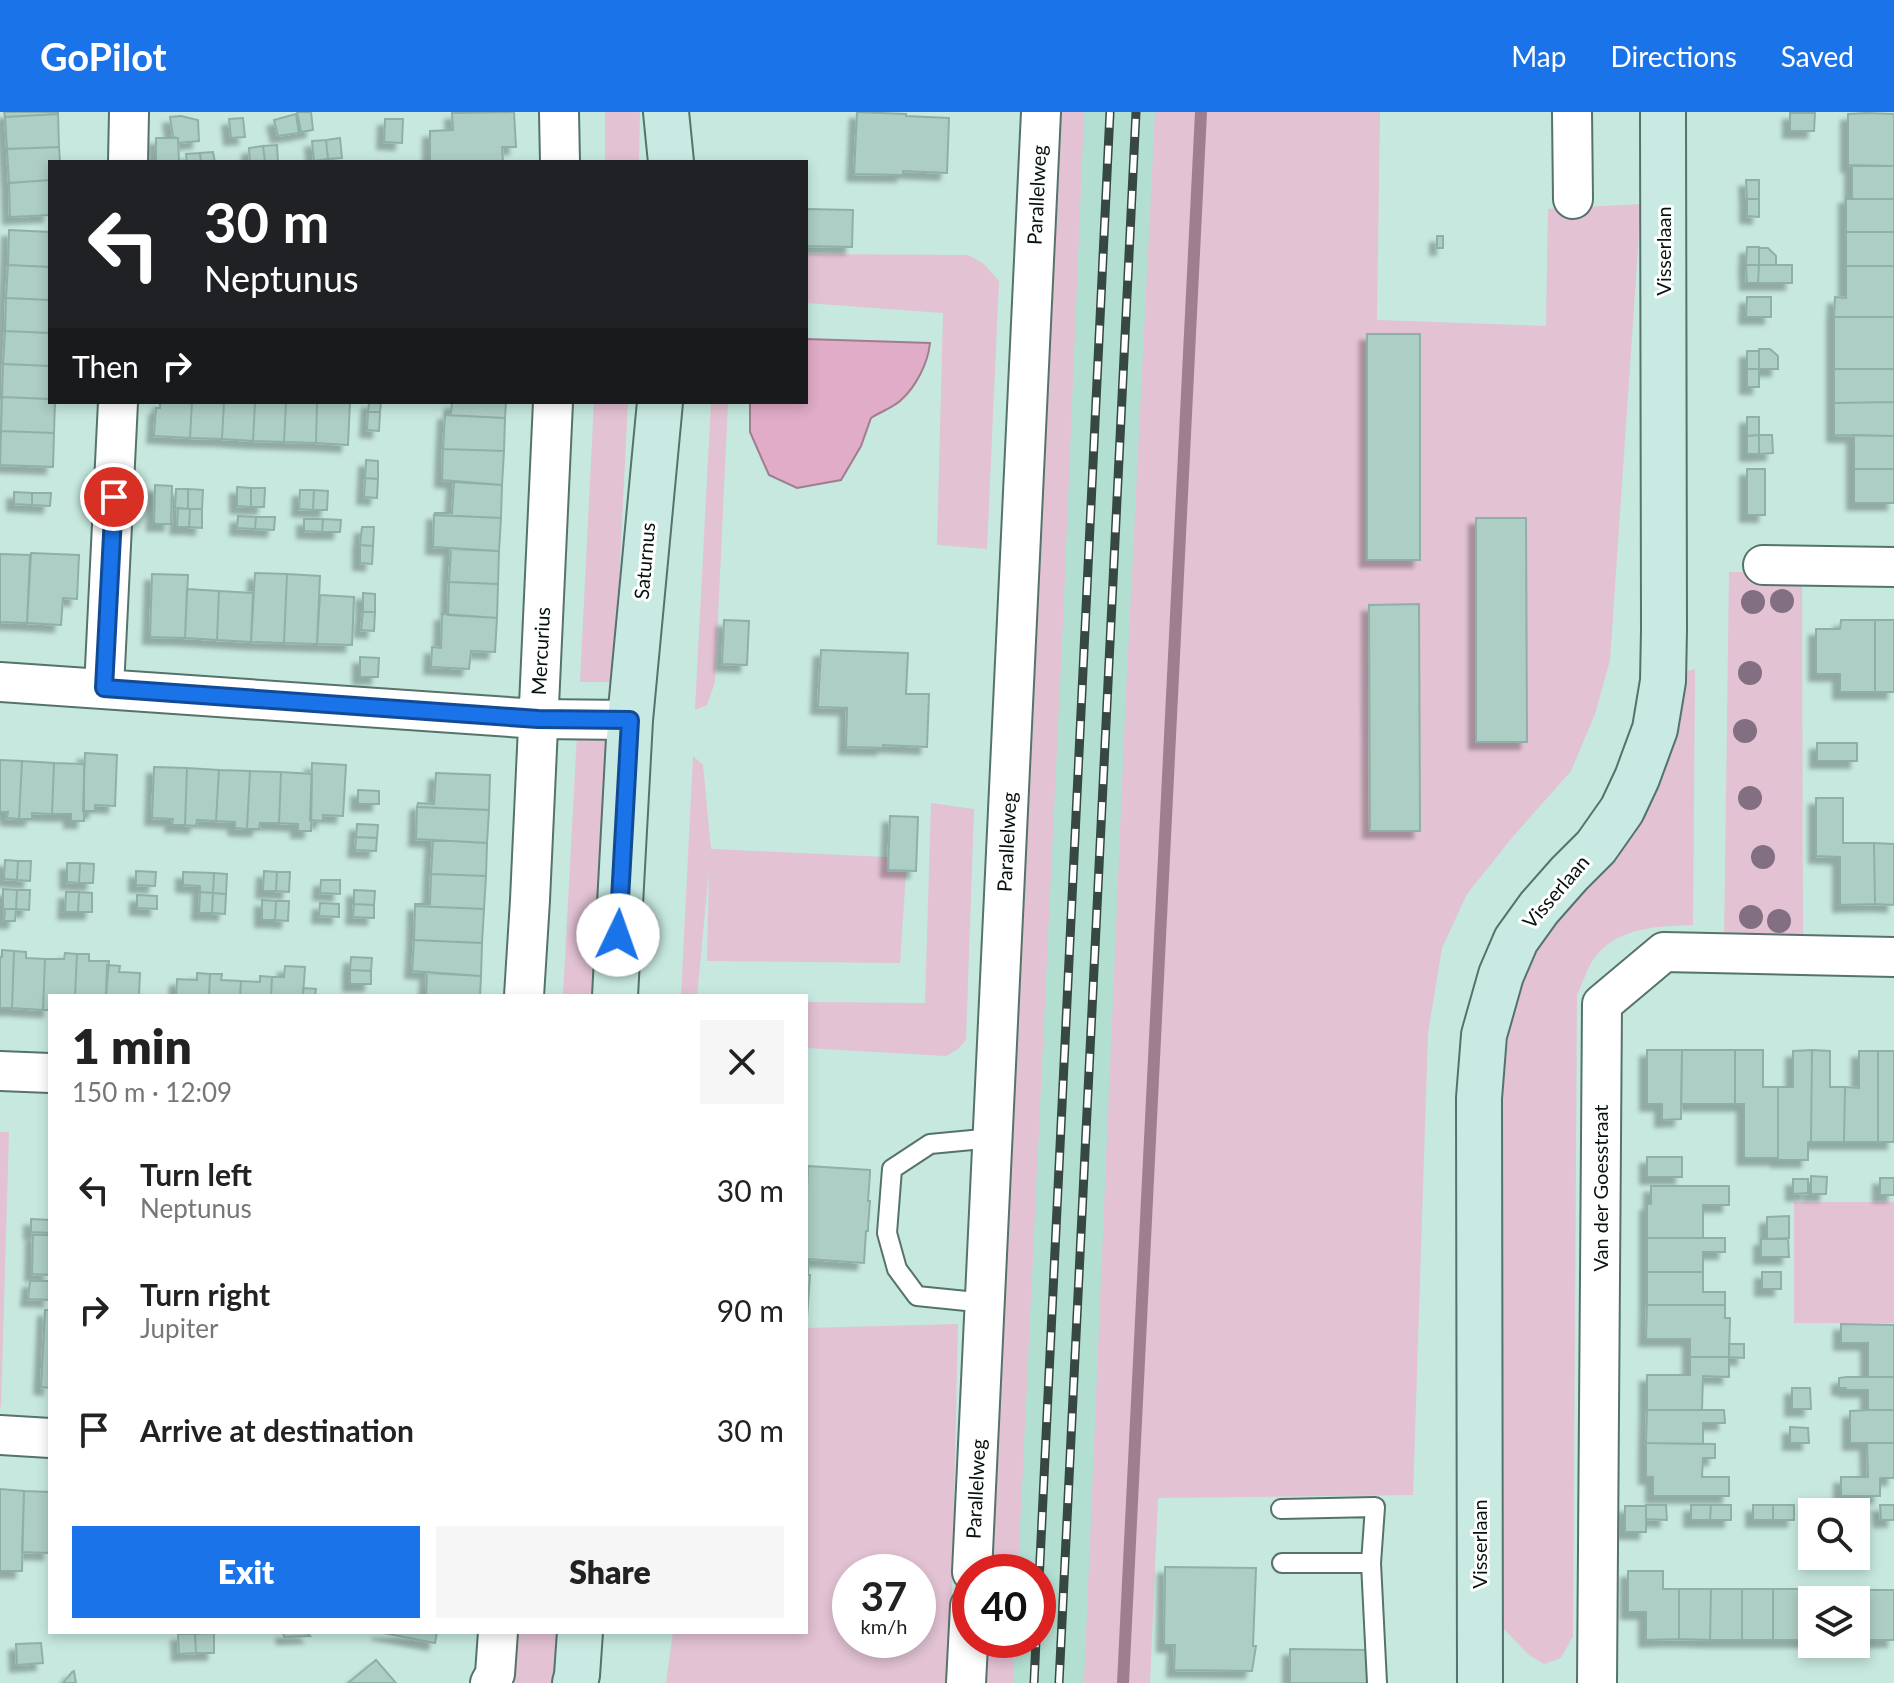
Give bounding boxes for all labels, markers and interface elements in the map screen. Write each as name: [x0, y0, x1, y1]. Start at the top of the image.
text: GoPilot: [40, 33, 167, 79]
text: Map: [1511, 39, 1566, 73]
text: Directions: [1610, 39, 1737, 73]
text: Saved: [1781, 39, 1854, 73]
street label: Parallelweg: [1021, 144, 1051, 245]
text: 30 m: [204, 188, 329, 255]
icon: left: [72, 192, 176, 296]
street label: Visserlaan: [1651, 206, 1675, 296]
text: Neptunus: [204, 256, 359, 300]
icon: right: [155, 344, 199, 388]
text: Then: [72, 348, 139, 384]
pin: [80, 463, 148, 531]
icon: arrive: [92, 475, 136, 519]
street label: Saturnus: [629, 521, 659, 600]
street label: Mercurius: [526, 606, 554, 696]
street label: Parallelweg: [991, 791, 1021, 892]
street label: Visserlaan: [1517, 850, 1594, 933]
position arrow: [576, 893, 660, 977]
text: 1 min: [72, 1017, 192, 1074]
button: close: [700, 1020, 784, 1104]
text: 150 m · 12:09: [72, 1076, 232, 1108]
street label: Van der Goesstraat: [1588, 1105, 1612, 1271]
text: Turn left: [140, 1156, 252, 1192]
icon: left: [72, 1168, 116, 1212]
text: 30 m: [717, 1172, 784, 1208]
text: Neptunus: [140, 1192, 252, 1224]
text: Turn right: [140, 1276, 270, 1312]
icon: right: [72, 1288, 116, 1332]
text: 90 m: [717, 1292, 784, 1328]
text: Jupiter: [140, 1312, 218, 1344]
icon: arrive: [72, 1408, 116, 1452]
text: Arrive at destination: [140, 1412, 414, 1448]
text: 30 m: [717, 1412, 784, 1448]
street label: Parallelweg: [960, 1438, 990, 1539]
map controls: [1798, 1498, 1870, 1658]
button: search: [1798, 1498, 1870, 1570]
street label: Visserlaan: [1467, 1499, 1491, 1589]
button: Exit: [72, 1526, 420, 1618]
button: Share: [436, 1526, 784, 1618]
speed limit sign: 40: [952, 1554, 1056, 1658]
text: 37: [861, 1572, 907, 1620]
button: layers: [1798, 1586, 1870, 1658]
text: km/h: [861, 1614, 907, 1638]

